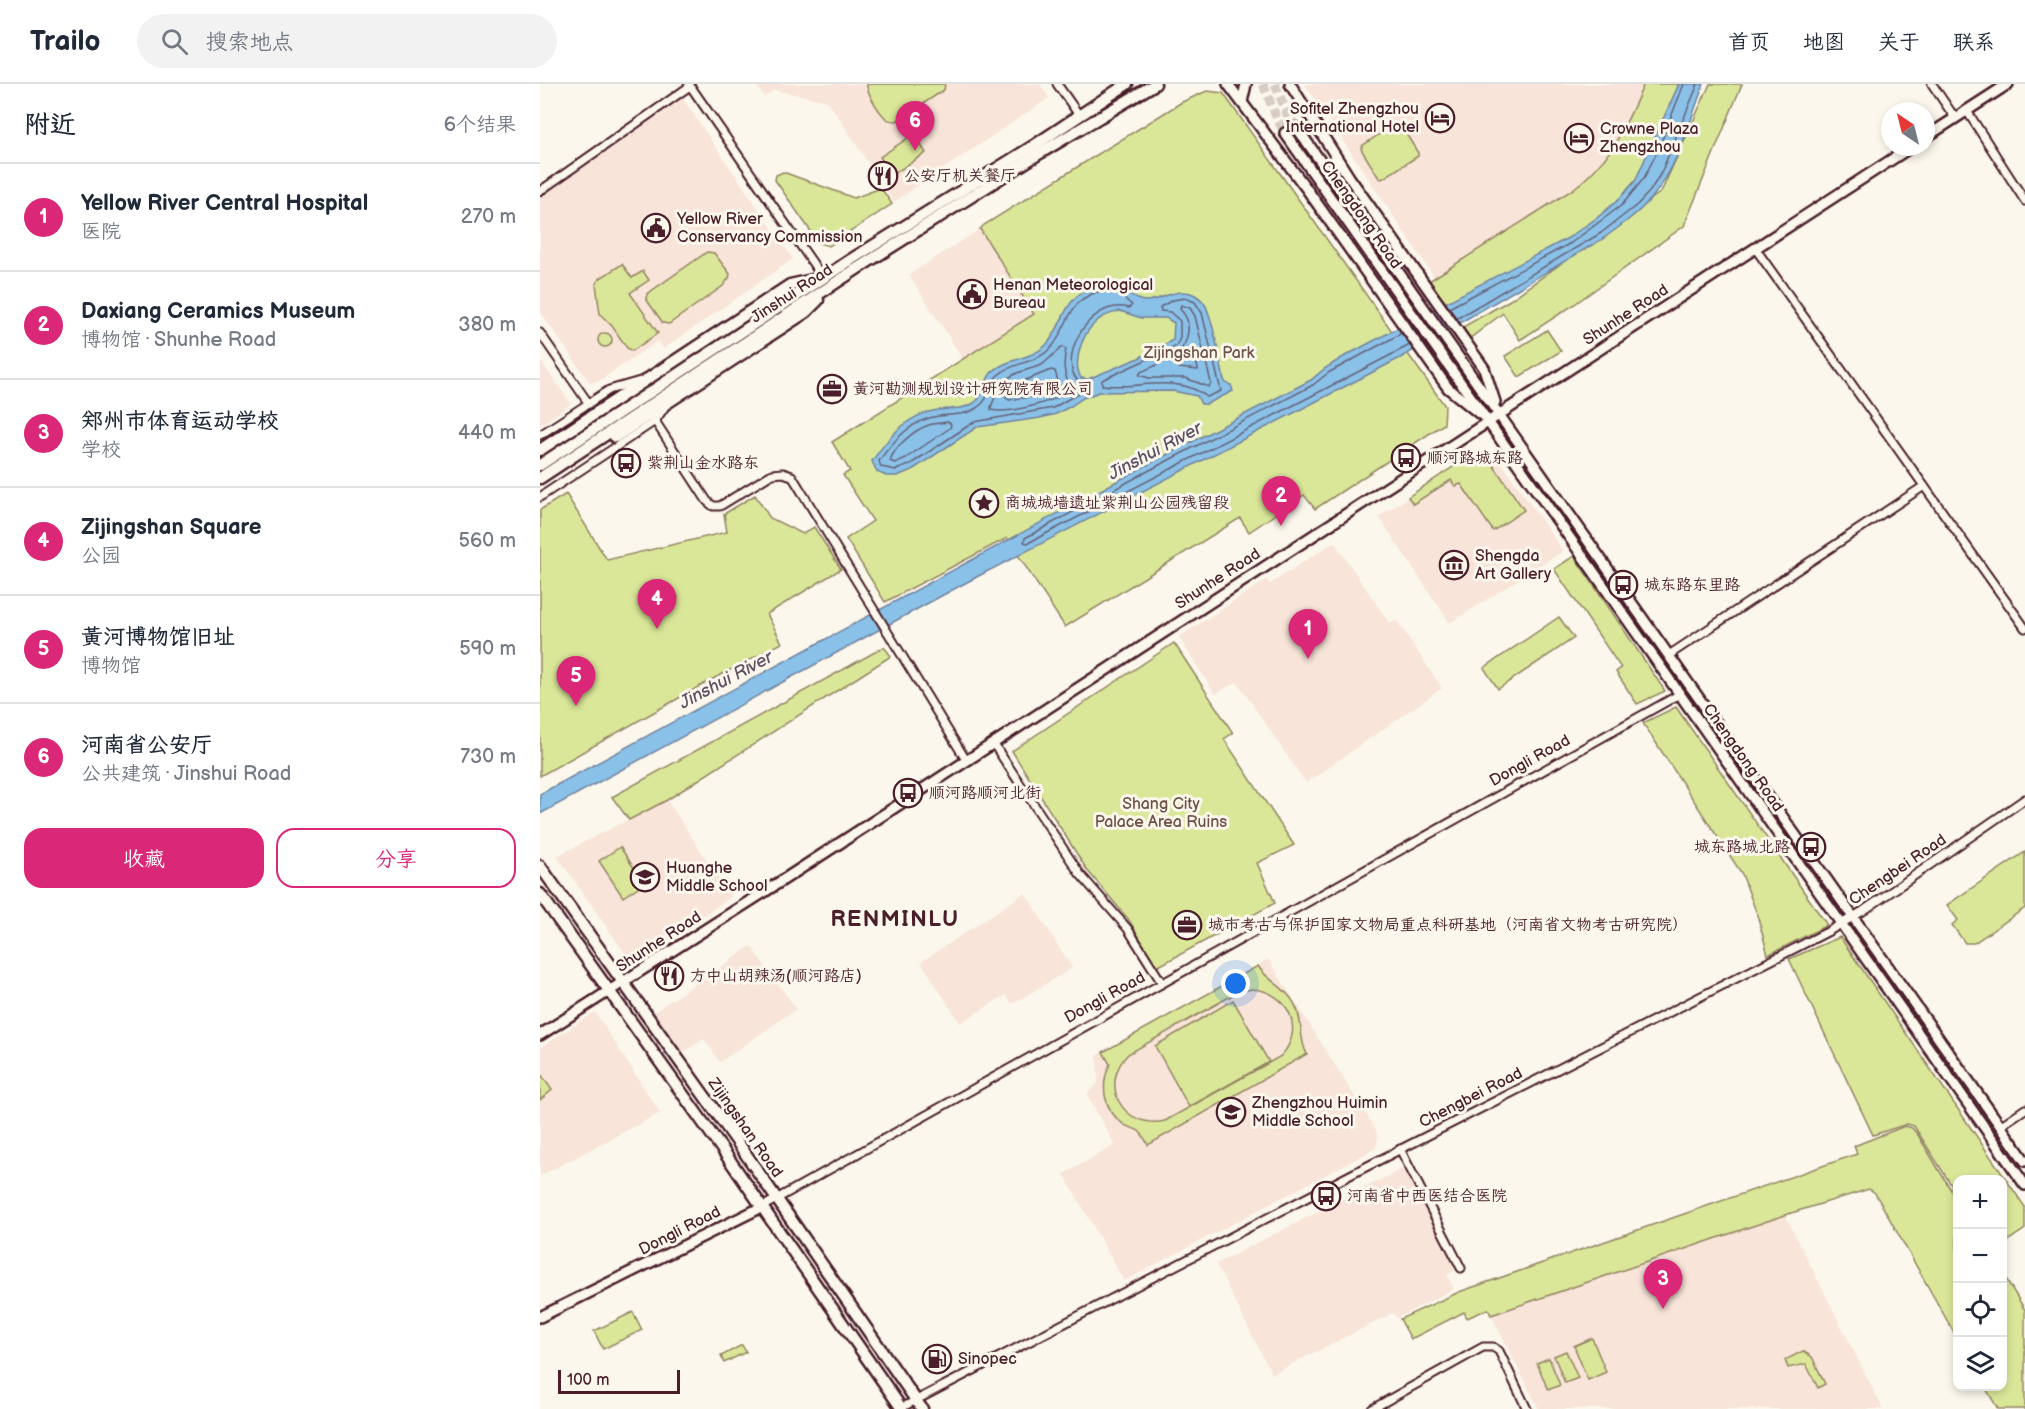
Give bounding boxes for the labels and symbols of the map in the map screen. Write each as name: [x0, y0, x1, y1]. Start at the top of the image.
place label: Sofitel Zhengzhou International Hotel: [1285, 100, 1419, 137]
pin: 6: [896, 101, 934, 151]
hotel icon: Sofitel Zhengzhou International Hotel: [1424, 102, 1456, 134]
north arrow: [1881, 102, 1935, 156]
place label: Crowne Plaza Zhengzhou: [1599, 120, 1698, 157]
hotel icon: Crowne Plaza Zhengzhou: [1563, 122, 1595, 154]
street label: Chengdong Road: [1317, 157, 1405, 273]
restaurant icon: 公安厅机关餐厅: [867, 160, 899, 192]
place label: 公安厅机关餐厅: [904, 167, 1016, 186]
place label: Yellow River Conservancy Commission: [676, 210, 863, 247]
public building icon: Yellow River Conservancy Commission: [640, 212, 672, 244]
street label: Jinshui Road: [748, 260, 836, 328]
place label: Henan Meteorological Bureau: [993, 276, 1153, 313]
public building icon: Henan Meteorological Bureau: [956, 278, 988, 310]
street label: Shunhe Road: [1580, 280, 1672, 350]
park label: Zijingshan Park: [1143, 344, 1254, 363]
office icon: 黄河勘测规划设计研究院有限公司: [816, 373, 848, 405]
place label: 黄河勘测规划设计研究院有限公司: [853, 380, 1093, 399]
water label: Jinshui River: [1104, 417, 1207, 485]
bus stop icon: 顺河路城东路: [1390, 442, 1422, 474]
bus stop icon: 紫荆山金水路东: [610, 447, 642, 479]
place label: 顺河路城东路: [1427, 449, 1523, 468]
place label: 紫荆山金水路东: [647, 454, 759, 473]
pin: 2: [1262, 476, 1300, 526]
place icon: 商城城墙遗址紫荆山公园残留段: [968, 487, 1000, 519]
place label: 商城城墙遗址紫荆山公园残留段: [1005, 494, 1229, 513]
street label: Shunhe Road: [1172, 544, 1264, 614]
place label: Shengda Art Gallery: [1475, 547, 1552, 584]
museum icon: Shengda Art Gallery: [1438, 549, 1470, 581]
bus stop icon: 城东路东里路: [1607, 569, 1639, 601]
place label: 城东路东里路: [1644, 576, 1740, 595]
pin: 4: [638, 580, 676, 629]
pin: 1: [1288, 610, 1328, 659]
water label: Jinshui River: [675, 646, 778, 714]
pin: 5: [556, 656, 596, 706]
street label: Chengdong Road: [1699, 700, 1787, 816]
street label: Dongli Road: [1486, 731, 1574, 791]
bus stop icon: 顺河路顺河北街: [892, 777, 924, 809]
place label: 顺河路顺河北街: [929, 784, 1041, 803]
park label: Shang City Palace Area Ruins: [1095, 795, 1227, 832]
street label: Chengbei Road: [1846, 830, 1950, 910]
bus stop icon: 城东路城北路: [1795, 831, 1827, 863]
place label: 城东路城北路: [1694, 838, 1790, 857]
place label: Huanghe Middle School: [666, 859, 768, 896]
school or university icon: Huanghe Middle School: [629, 861, 661, 893]
district label: RENMINLU: [830, 906, 960, 933]
street label: Shunhe Road: [613, 907, 705, 977]
office icon: 城市考古与保护国家文物局重点科研基地（河南省文物考古研究院）: [1171, 909, 1203, 941]
place label: 城市考古与保护国家文物局重点科研基地（河南省文物考古研究院）: [1208, 916, 1688, 935]
restaurant icon: 方中山胡辣汤(顺河路店): [653, 960, 685, 992]
place label: 方中山胡辣汤(顺河路店): [690, 967, 862, 986]
street label: Dongli Road: [1061, 968, 1149, 1028]
your location: [1221, 969, 1250, 998]
street label: Chengbei Road: [1416, 1064, 1526, 1132]
street label: Zijingshan Road: [703, 1074, 786, 1181]
place label: Zhengzhou Huimin Middle School: [1251, 1094, 1387, 1131]
school or university icon: Zhengzhou Huimin Middle School: [1215, 1096, 1247, 1128]
bus stop icon: 河南省中西医结合医院: [1310, 1180, 1342, 1212]
place label: 河南省中西医结合医院: [1347, 1187, 1507, 1206]
street label: Dongli Road: [636, 1202, 724, 1260]
pin: 3: [1644, 1260, 1682, 1309]
fuel station icon: Sinopec: [921, 1343, 953, 1375]
place label: Sinopec: [958, 1350, 1017, 1369]
scale bar: [558, 1367, 680, 1394]

